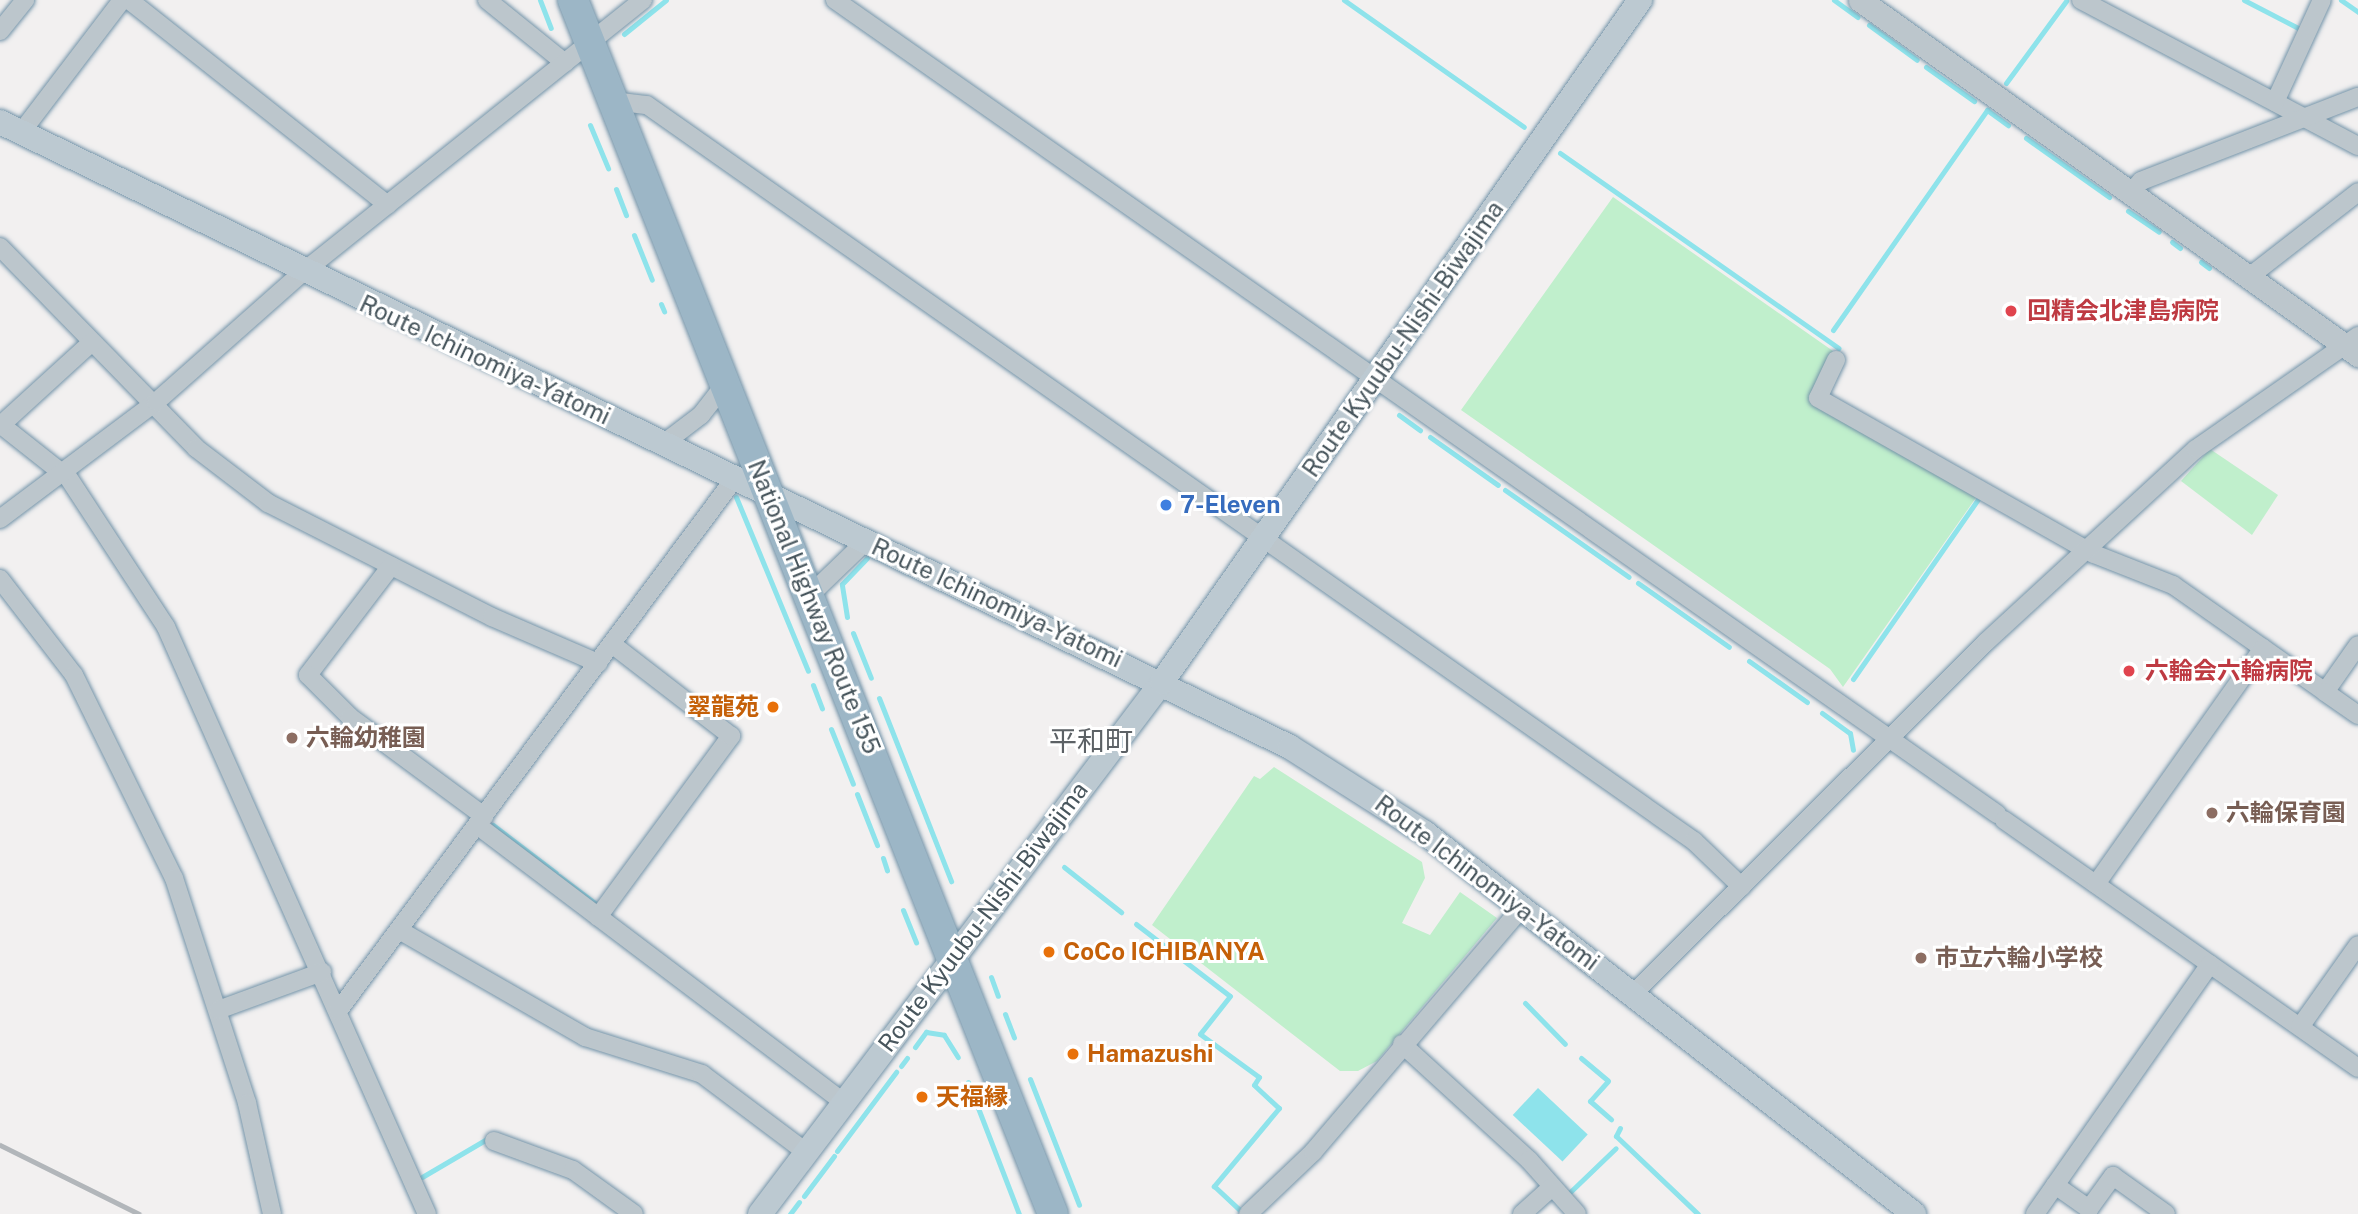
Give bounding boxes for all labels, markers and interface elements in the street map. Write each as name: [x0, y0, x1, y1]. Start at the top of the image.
street label: Route Kyuubu-Nishi-Biwajima: [1296, 195, 1510, 483]
street label: Route Ichinomiya-Yatomi: [355, 289, 615, 431]
place label: 回精会北津島病院: [2027, 297, 2219, 325]
marker: 回精会北津島病院: [2001, 301, 2021, 321]
street label: National Highway Route 155: [742, 456, 886, 758]
place label: 7-Eleven: [1180, 491, 1280, 519]
marker: 7-Eleven: [1158, 497, 1174, 513]
street label: Route Ichinomiya-Yatomi: [867, 532, 1127, 674]
place label: 六輪会六輪病院: [2145, 657, 2313, 685]
marker: 六輪会六輪病院: [2119, 661, 2139, 681]
place label: 翠龍苑: [687, 693, 759, 721]
marker: 翠龍苑: [765, 699, 781, 715]
place label: 六輪幼稚園: [306, 724, 426, 752]
district label: 平和町: [1049, 724, 1133, 758]
marker: 六輪幼稚園: [284, 730, 300, 746]
street label: Route Kyuubu-Nishi-Biwajima: [872, 776, 1094, 1058]
street label: Route Ichinomiya-Yatomi: [1369, 789, 1605, 977]
place label: 六輪保育園: [2226, 799, 2346, 827]
marker: 六輪保育園: [2204, 805, 2220, 821]
place label: CoCo ICHIBANYA: [1063, 938, 1265, 966]
marker: CoCo ICHIBANYA: [1041, 944, 1057, 960]
place label: 市立六輪小学校: [1935, 944, 2103, 972]
marker: 市立六輪小学校: [1913, 950, 1929, 966]
place label: Hamazushi: [1087, 1040, 1213, 1068]
marker: Hamazushi: [1065, 1046, 1081, 1062]
place label: 天福縁: [936, 1083, 1008, 1111]
marker: 天福縁: [914, 1089, 930, 1105]

